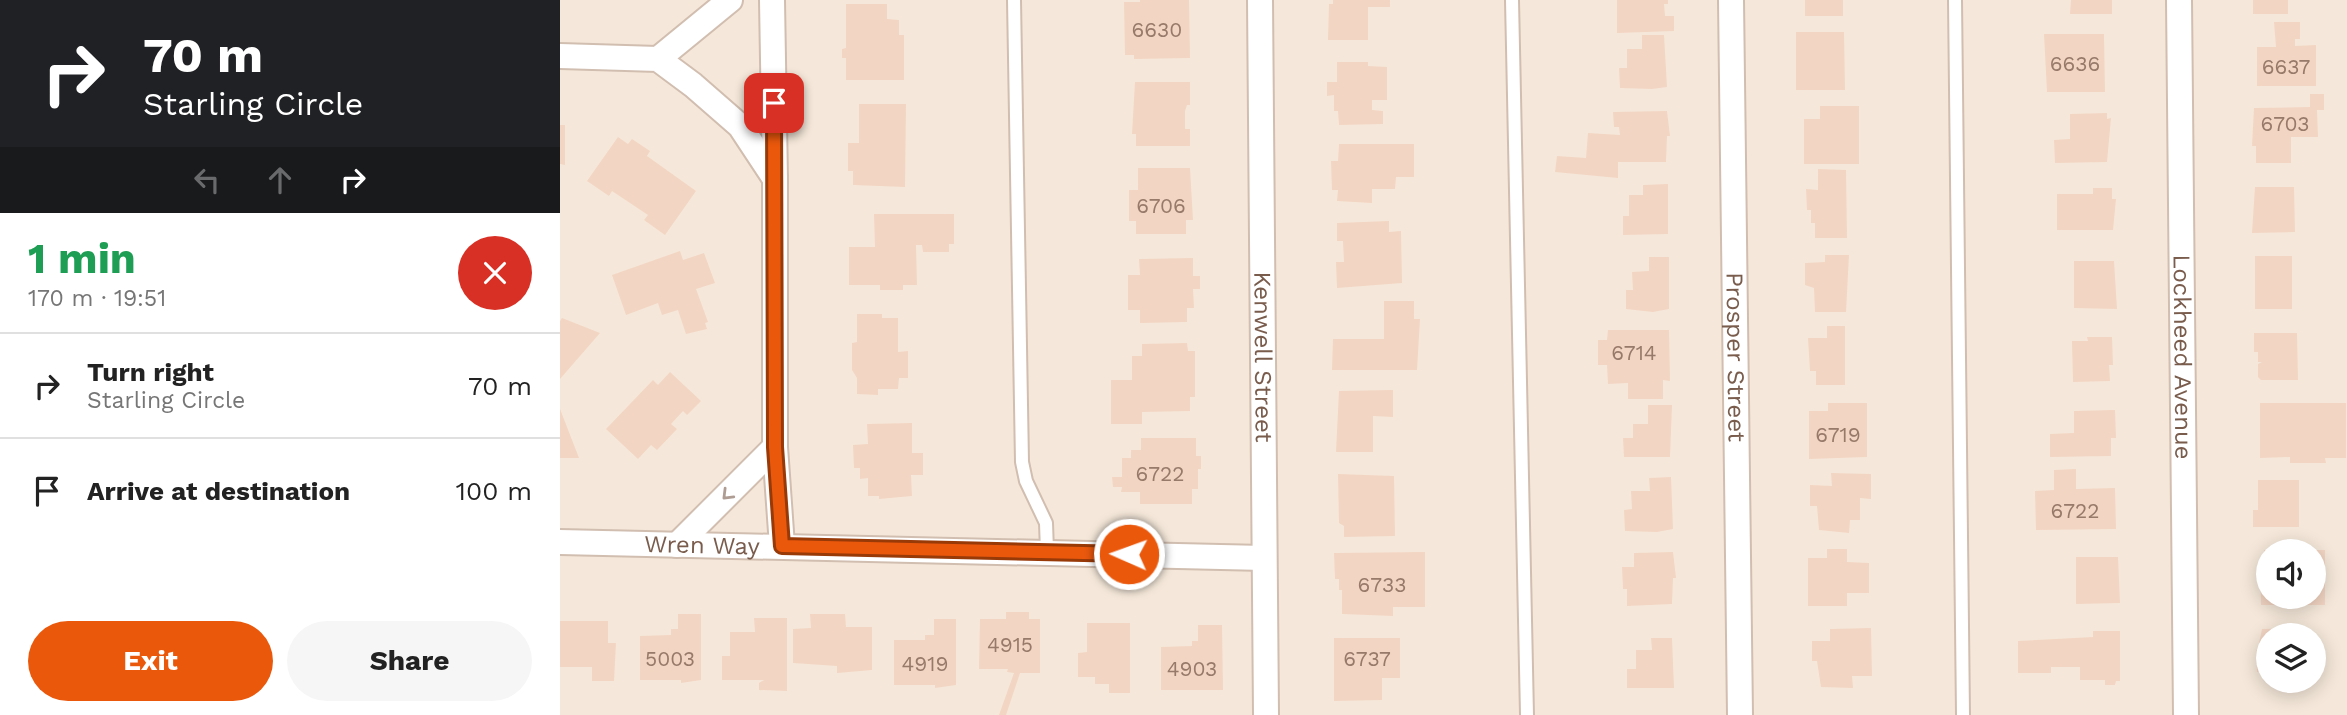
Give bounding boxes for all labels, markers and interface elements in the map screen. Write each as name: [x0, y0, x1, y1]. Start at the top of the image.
house number: 6630: [1132, 17, 1182, 42]
text: 70 m: [143, 26, 263, 84]
icon: right: [28, 28, 119, 119]
house number: 6636: [2050, 51, 2100, 76]
house number: 6637: [2262, 54, 2311, 79]
pin: [744, 73, 804, 133]
icon: arrive: [755, 84, 793, 122]
text: Starling Circle: [143, 85, 363, 123]
house number: 6703: [2261, 111, 2309, 136]
icon: left: [188, 161, 226, 199]
icon: ahead: [261, 161, 299, 199]
icon: right: [334, 161, 372, 199]
house number: 6706: [1136, 193, 1186, 218]
text: 1 min: [28, 234, 136, 283]
button: close: [458, 236, 532, 310]
street label: Lockheed Avenue: [2167, 254, 2197, 460]
street label: Kenwell Street: [1248, 271, 1278, 443]
street label: Prosper Street: [1720, 272, 1751, 442]
text: 170 m · 19:51: [28, 285, 166, 312]
house number: 6714: [1611, 340, 1657, 365]
text: Turn right: [87, 357, 214, 387]
icon: right: [28, 367, 66, 405]
text: 70 m: [468, 371, 532, 401]
text: Starling Circle: [87, 387, 245, 414]
house number: 6719: [1815, 422, 1861, 447]
house number: 6722: [1136, 461, 1184, 486]
icon: arrive: [28, 472, 66, 510]
text: Arrive at destination: [87, 476, 350, 506]
text: 100 m: [456, 476, 532, 506]
one-way arrow: [723, 487, 735, 499]
house number: 6722: [2051, 498, 2099, 523]
position arrow: [1092, 517, 1166, 591]
street label: Wren Way: [644, 530, 761, 561]
map controls: [2256, 539, 2326, 693]
button: sound: [2256, 539, 2326, 609]
house number: 6733: [1358, 572, 1406, 597]
button: Exit: [28, 621, 273, 701]
button: Share: [287, 621, 532, 701]
button: layers: [2256, 623, 2326, 693]
house number: 4915: [987, 632, 1033, 657]
house number: 5003: [645, 646, 695, 671]
house number: 6737: [1343, 646, 1391, 671]
house number: 4919: [902, 651, 948, 676]
house number: 4903: [1167, 656, 1217, 681]

